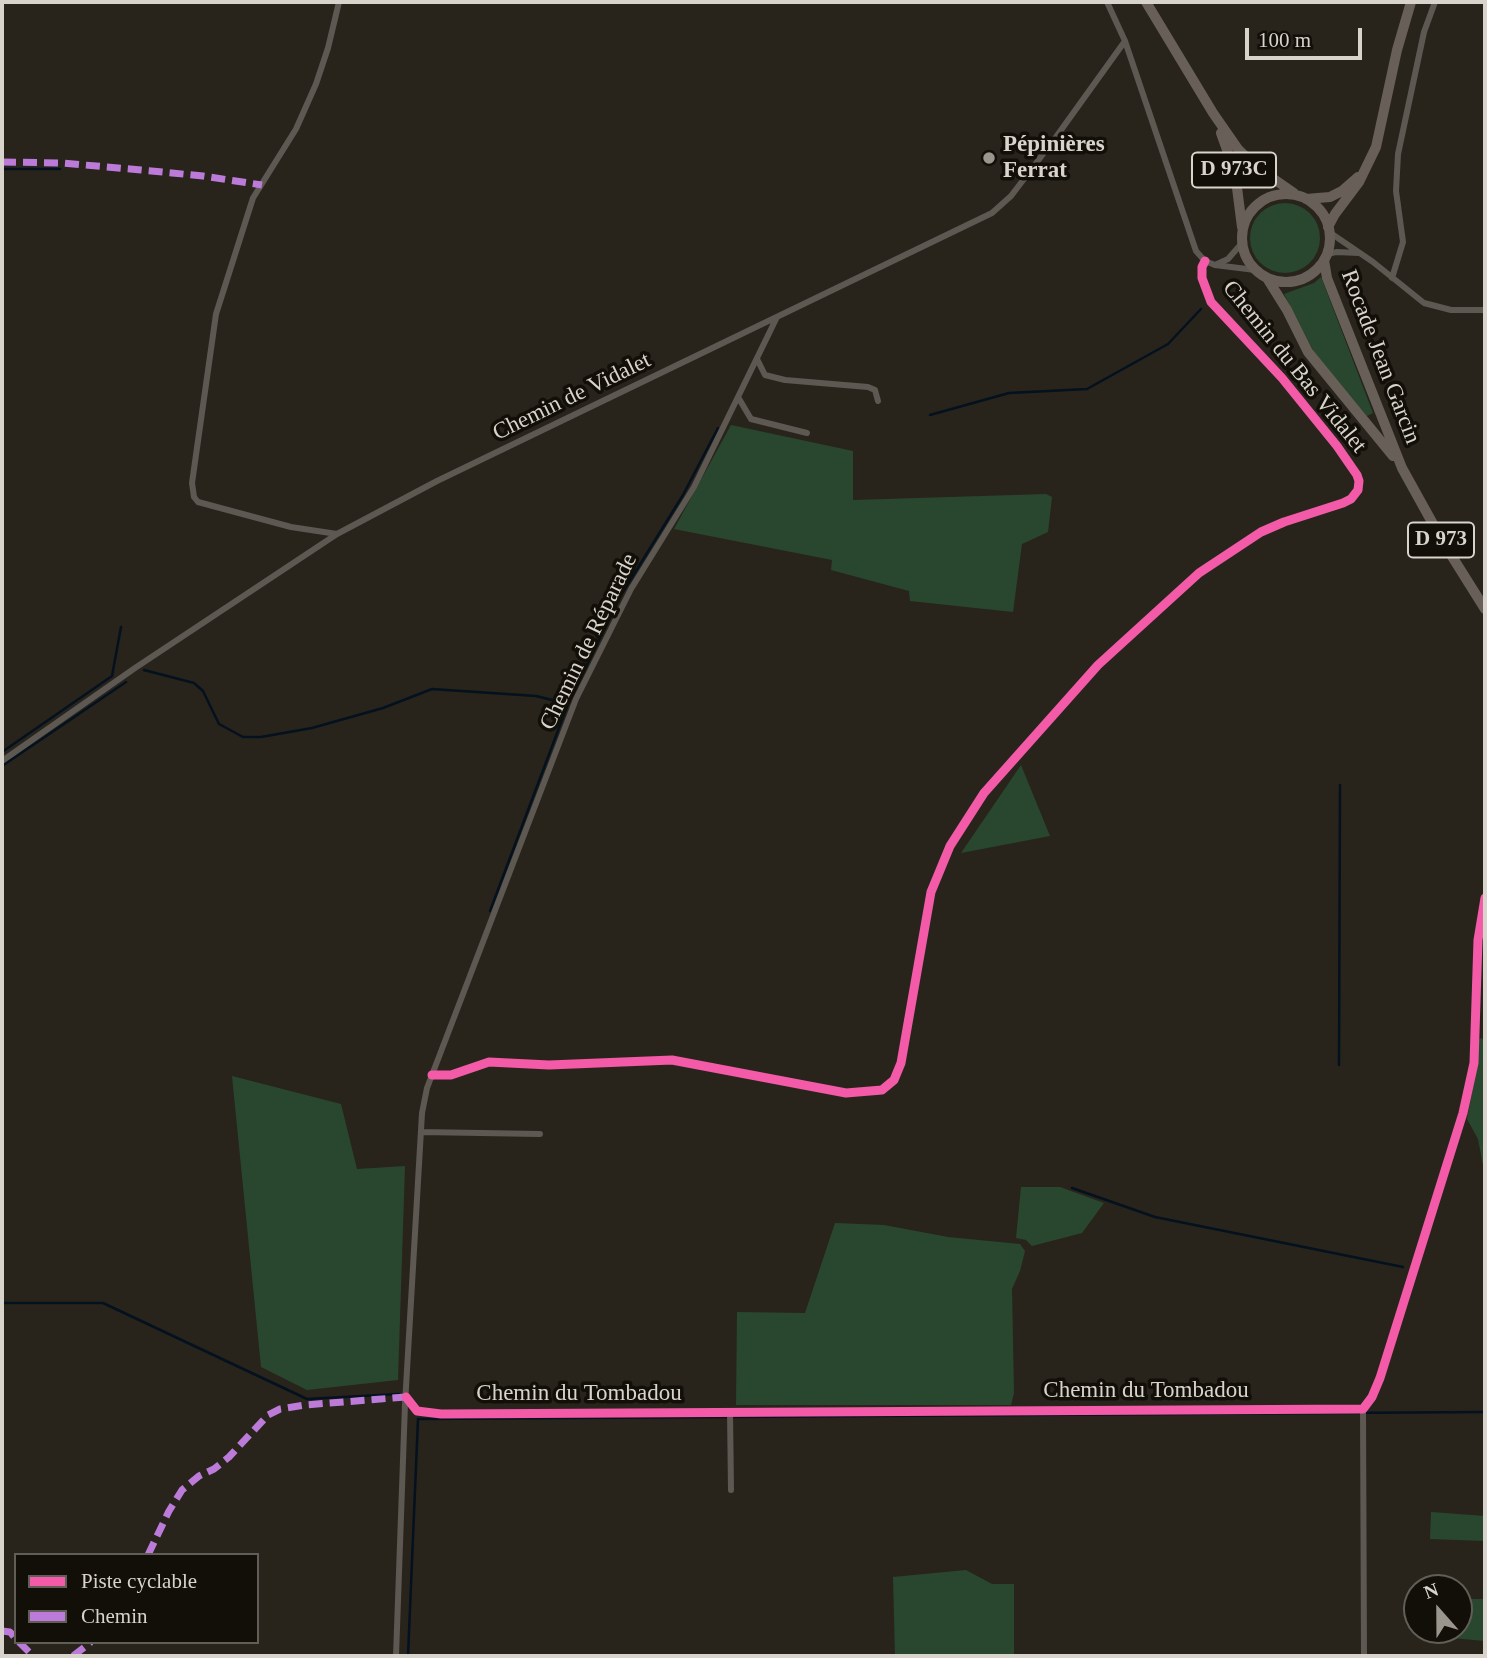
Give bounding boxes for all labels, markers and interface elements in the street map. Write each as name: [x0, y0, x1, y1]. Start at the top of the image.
scale bar: [1249, 14, 1366, 58]
text: 100 m: [1258, 28, 1311, 52]
place label: Pépinières Ferrat: [1003, 131, 1105, 185]
marker: Pépinières Ferrat: [981, 150, 997, 166]
road number: D 973C: [1192, 152, 1276, 188]
street label: Rocade Jean Garcin: [1334, 266, 1426, 448]
street label: Chemin du Bas Vidalet: [1216, 275, 1372, 459]
street label: Chemin de Vidalet: [488, 347, 656, 447]
road number: D 973: [1408, 522, 1474, 558]
street label: Chemin de Réparade: [534, 549, 644, 735]
street label: Chemin du Tombadou: [1043, 1377, 1249, 1405]
street label: Chemin du Tombadou: [476, 1380, 682, 1408]
legend: [14, 1553, 259, 1644]
text: Piste cyclable: [81, 1569, 197, 1593]
north arrow: [1403, 1574, 1473, 1644]
text: N: [1421, 1579, 1441, 1603]
text: Chemin: [81, 1604, 148, 1628]

